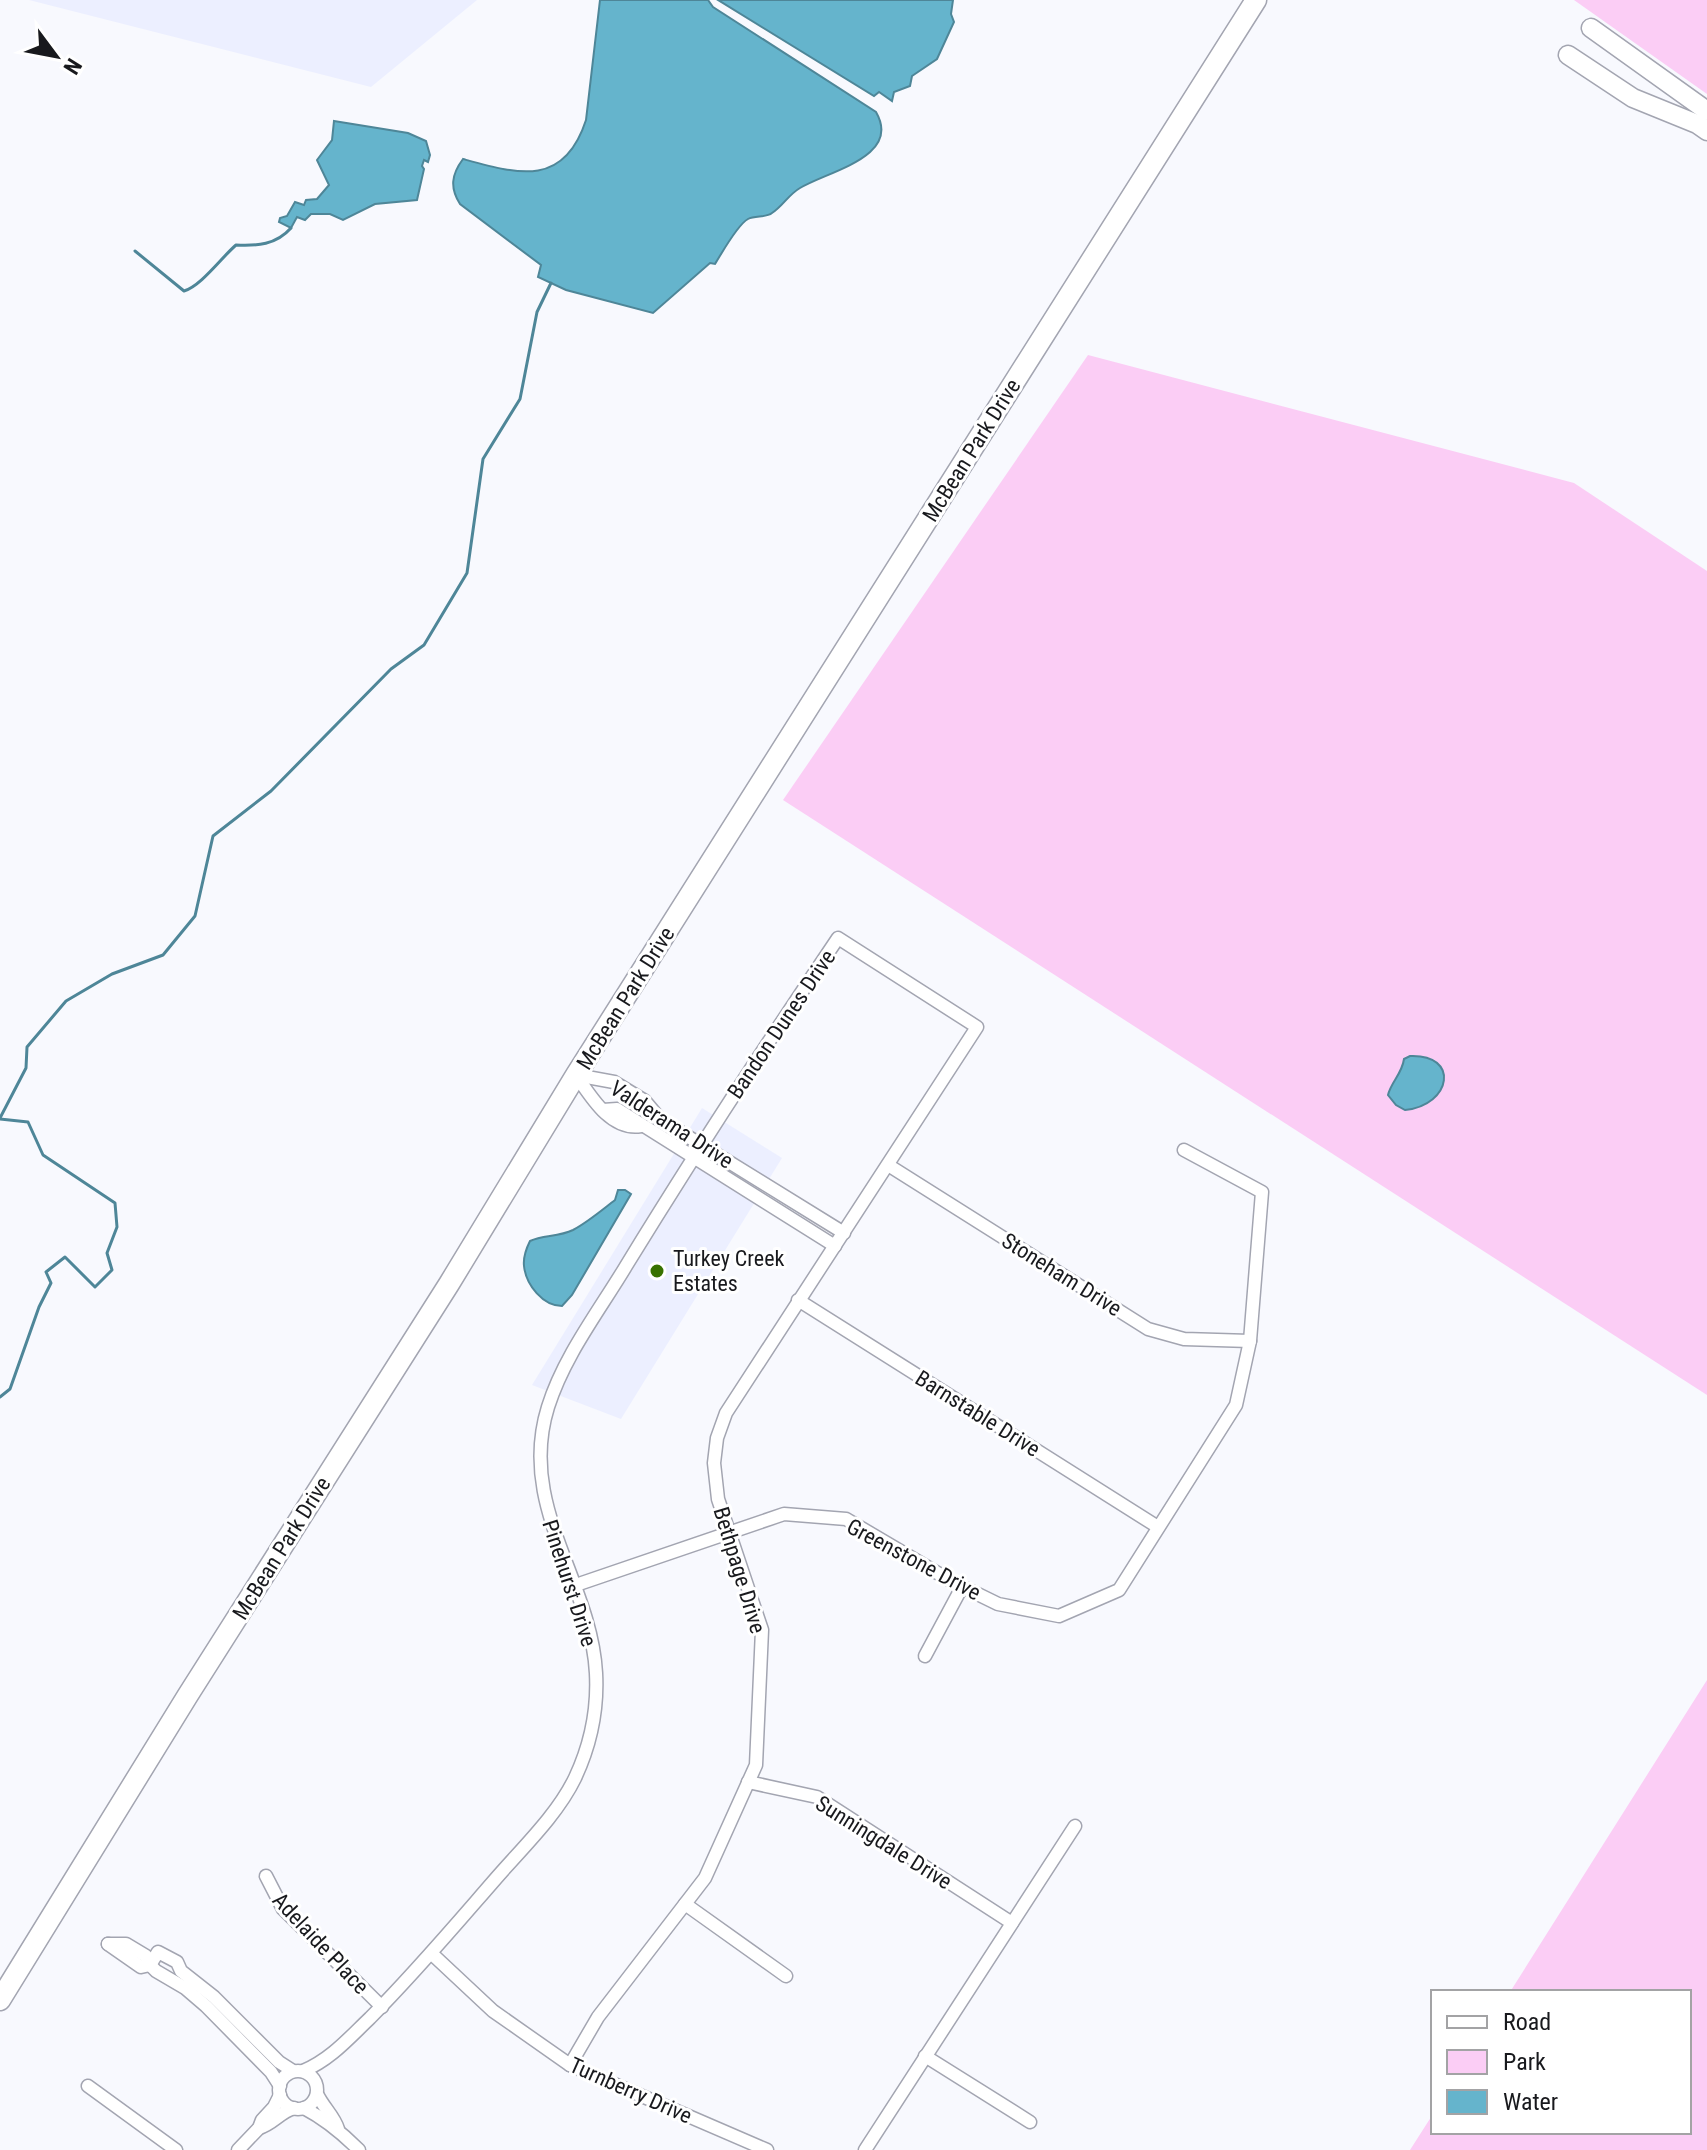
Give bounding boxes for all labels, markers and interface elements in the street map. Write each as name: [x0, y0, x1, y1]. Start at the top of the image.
north arrow: [16, 16, 96, 96]
text: N: [58, 54, 87, 79]
street label: McBean Park Drive: [917, 374, 1025, 526]
street label: McBean Park Drive: [571, 922, 679, 1074]
street label: Bandon Dunes Drive: [722, 945, 840, 1103]
street label: Valderama Drive: [606, 1075, 738, 1173]
street label: Stoneham Drive: [997, 1228, 1126, 1321]
place label: Turkey Creek Estates: [673, 1246, 784, 1296]
marker: Turkey Creek Estates: [648, 1262, 666, 1280]
street label: Barnstable Drive: [911, 1365, 1045, 1462]
street label: McBean Park Drive: [227, 1472, 335, 1624]
street label: Bethpage Drive: [708, 1504, 771, 1636]
street label: Greenstone Drive: [843, 1514, 985, 1605]
street label: Pinehurst Drive: [537, 1517, 602, 1650]
street label: Sunningdale Drive: [811, 1791, 956, 1894]
street label: Adelaide Place: [267, 1888, 374, 1999]
legend: [1431, 1990, 1691, 2134]
text: Road: [1503, 2008, 1551, 2036]
text: Park: [1503, 2048, 1546, 2076]
street label: Turnberry Drive: [566, 2052, 696, 2129]
text: Water: [1503, 2088, 1558, 2116]

